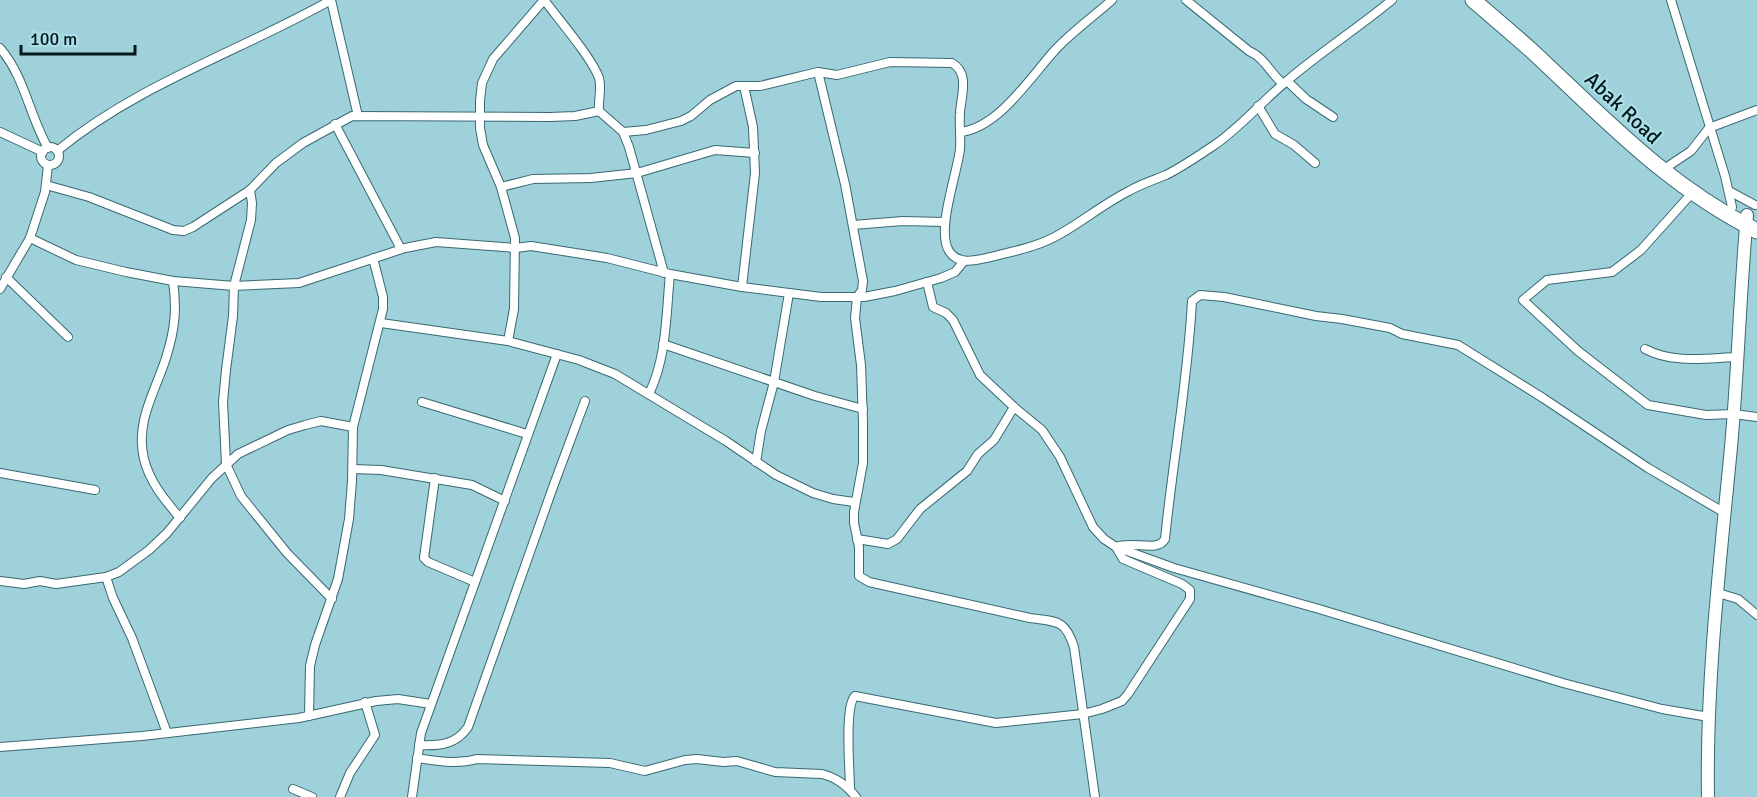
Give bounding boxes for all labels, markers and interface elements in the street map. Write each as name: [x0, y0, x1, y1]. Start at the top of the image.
scale bar: [21, 18, 135, 56]
text: 100 m: [30, 28, 77, 50]
street label: Abak Road: [1580, 66, 1666, 150]

